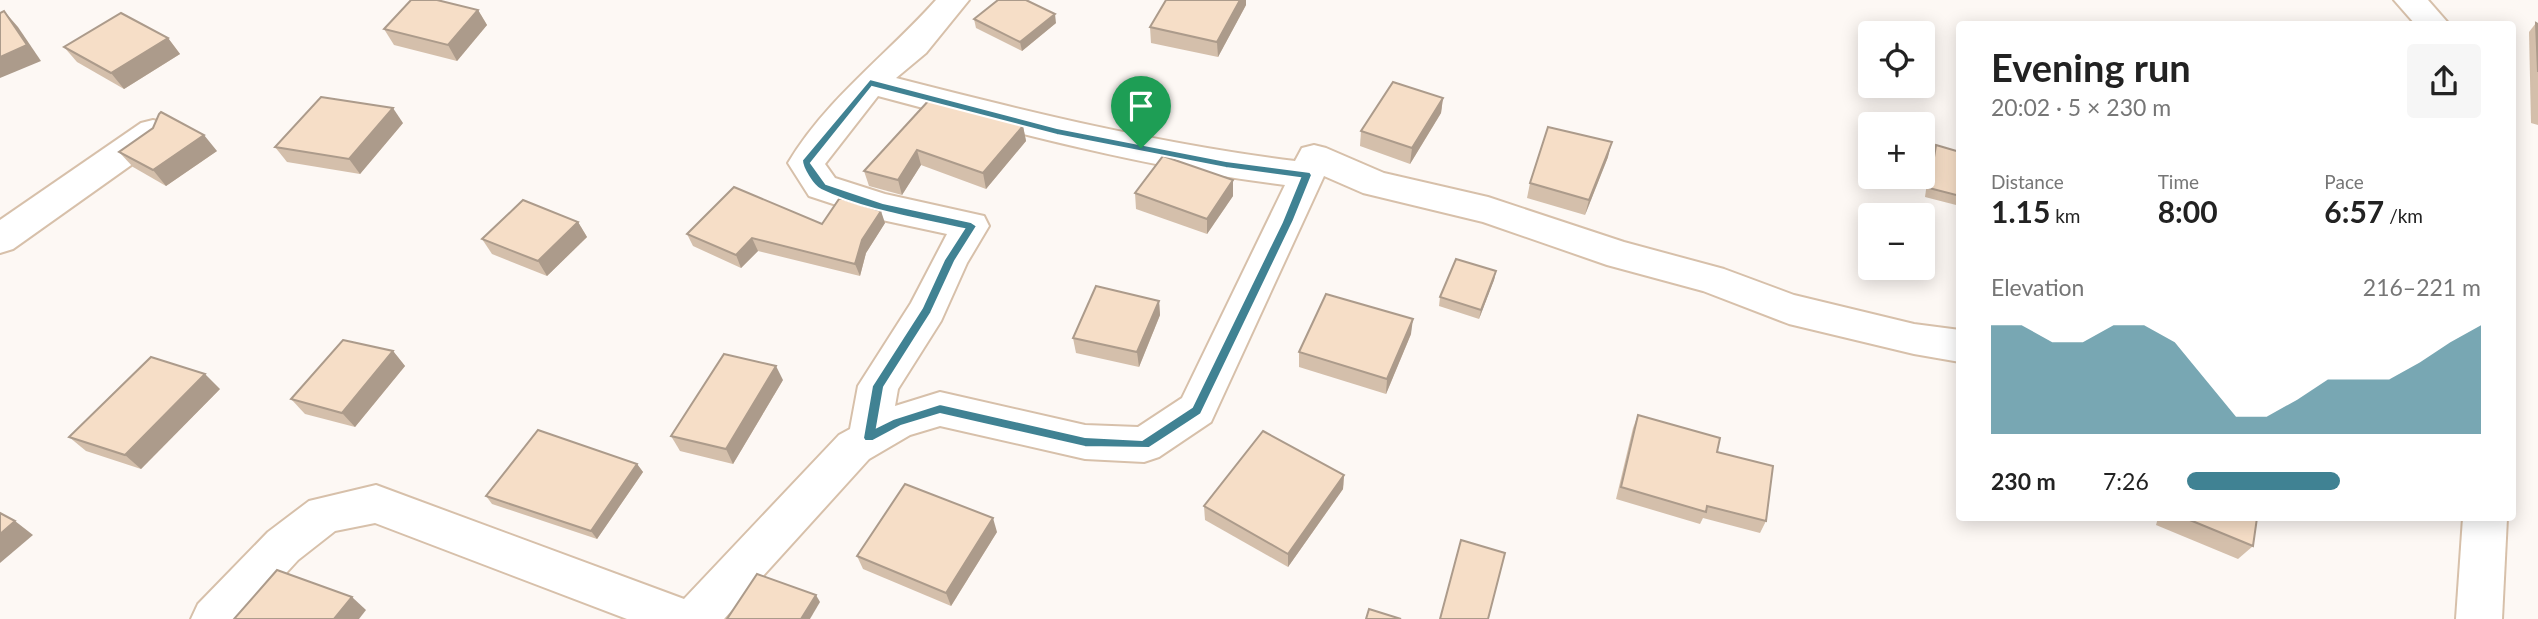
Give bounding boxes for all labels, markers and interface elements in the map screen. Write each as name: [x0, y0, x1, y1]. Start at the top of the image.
map controls: [1858, 21, 1935, 280]
button: locate: [1858, 21, 1935, 98]
text: Evening run: [1991, 44, 2191, 90]
button: share: [2407, 44, 2481, 118]
pin: [1111, 76, 1171, 148]
icon: arrive: [1122, 87, 1160, 125]
text: 20:02 · 5 × 230 m: [1991, 93, 2171, 121]
button: +: [1858, 112, 1935, 189]
text: Distance: [1991, 170, 2064, 193]
text: Time: [2158, 170, 2199, 193]
text: Pace: [2324, 170, 2364, 193]
text: 1.15: [1991, 193, 2050, 229]
text: 8:00: [2158, 193, 2218, 229]
text: 6:57: [2324, 193, 2384, 229]
button: −: [1858, 203, 1935, 280]
text: km: [2050, 204, 2080, 227]
text: /km: [2384, 204, 2423, 227]
text: Elevation: [1991, 273, 2084, 301]
text: 216–221 m: [2363, 273, 2481, 301]
text: 230 m: [1991, 467, 2056, 495]
text: 7:26: [2103, 467, 2149, 495]

